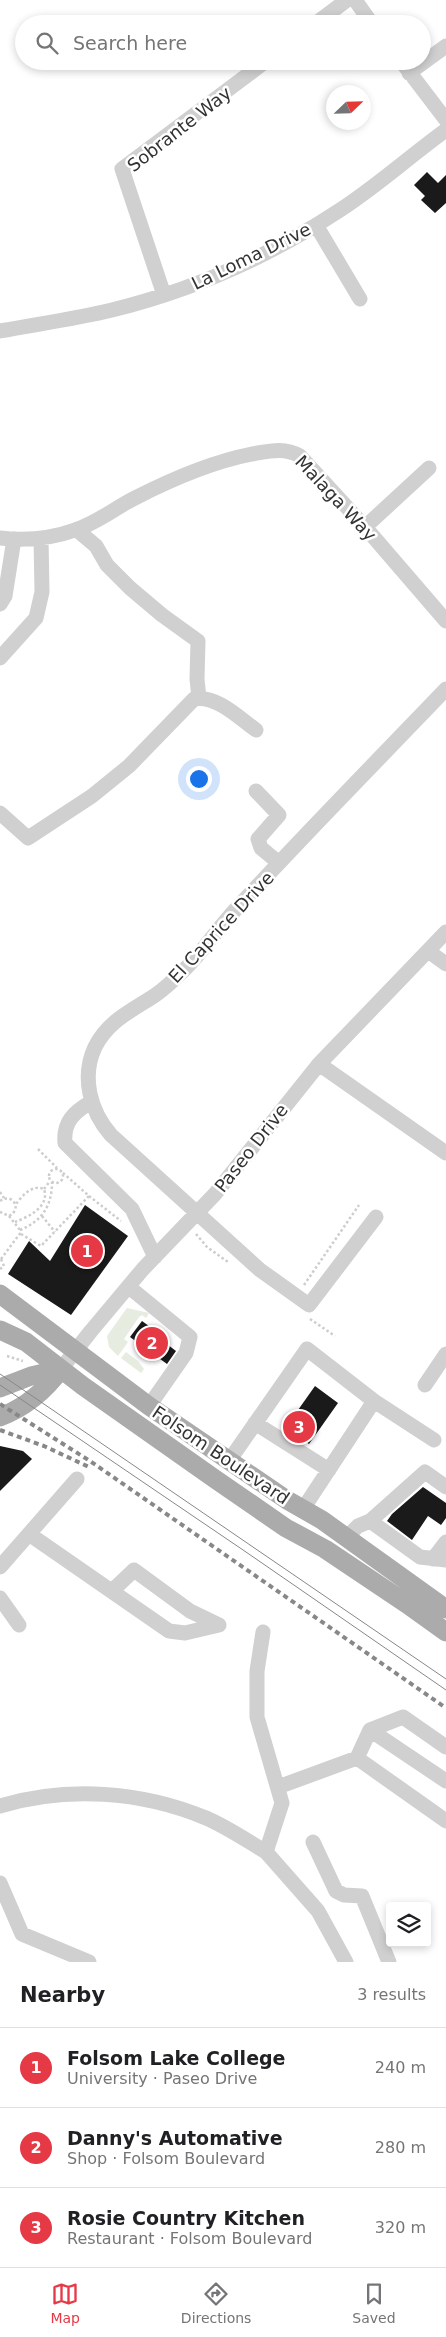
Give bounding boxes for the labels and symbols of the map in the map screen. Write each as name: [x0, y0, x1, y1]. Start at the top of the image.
street label: Sobrante Way: [123, 82, 235, 176]
north arrow: [326, 85, 371, 130]
street label: La Loma Drive: [188, 218, 314, 294]
street label: Malaga Way: [291, 451, 381, 545]
your location: [186, 766, 212, 792]
street label: El Caprice Drive: [164, 867, 278, 987]
street label: Paseo Drive: [210, 1100, 292, 1196]
pin: 1: [71, 1232, 103, 1270]
pin: 2: [136, 1324, 168, 1362]
street label: Folsom Boulevard: [149, 1401, 293, 1509]
pin: 3: [283, 1408, 315, 1446]

